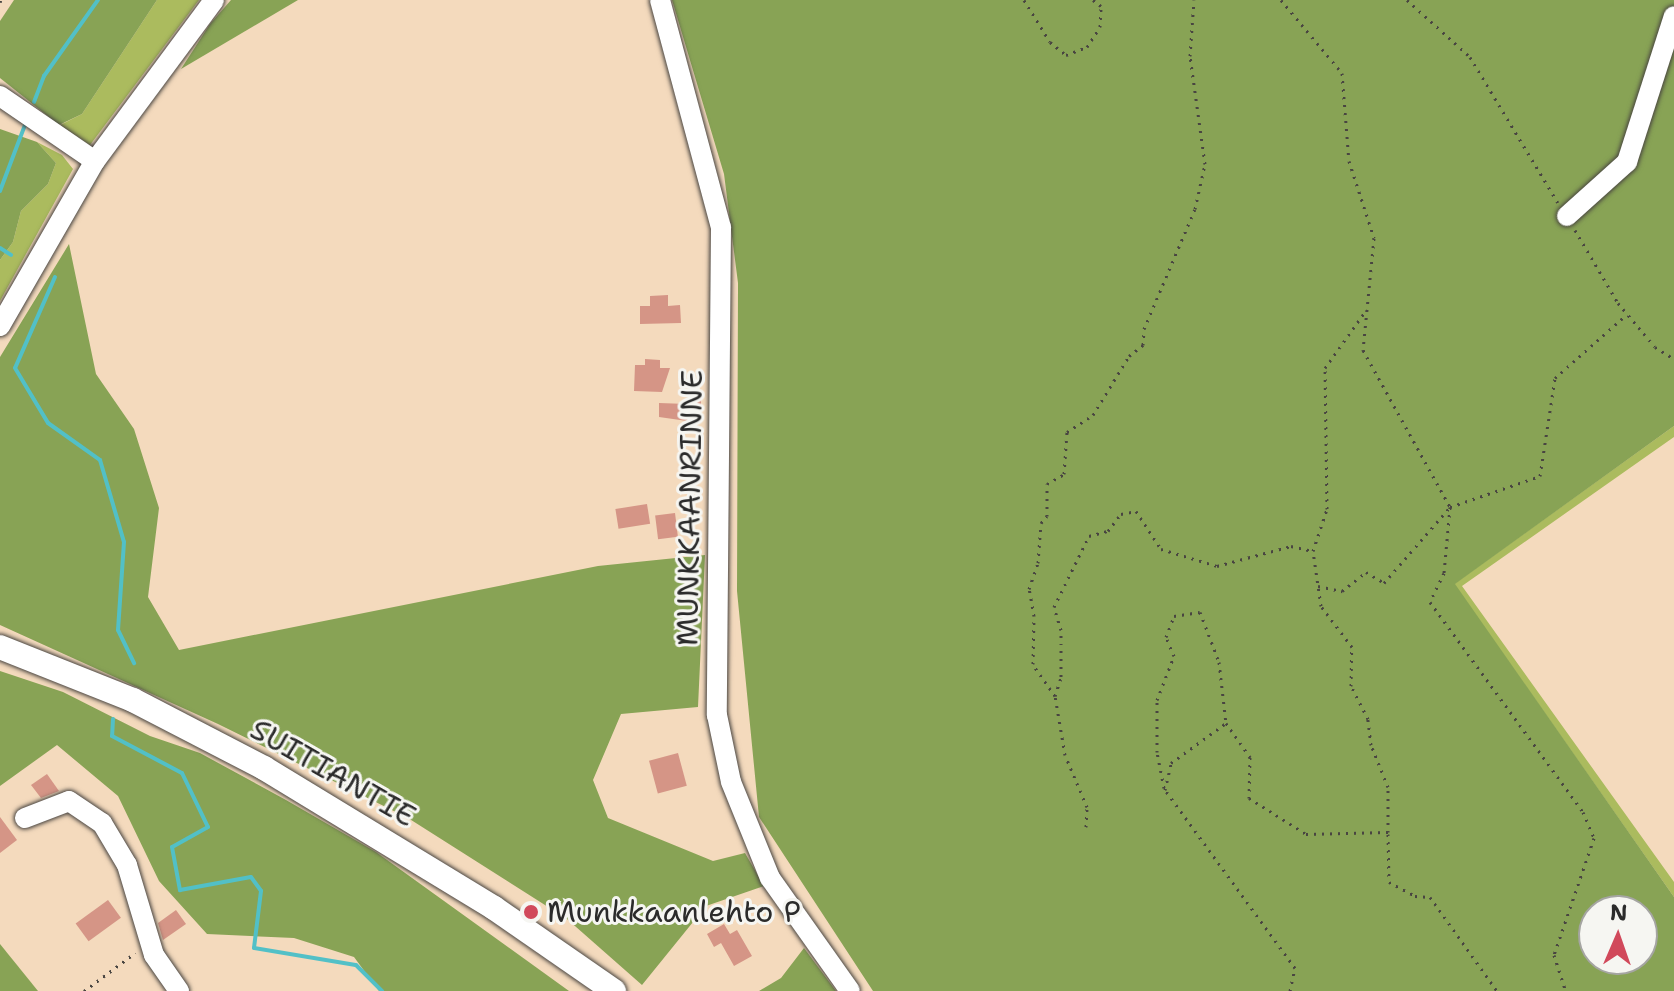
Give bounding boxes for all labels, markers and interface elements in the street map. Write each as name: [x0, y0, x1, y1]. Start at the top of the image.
street label: MUNKKAANRINNE: [670, 370, 710, 646]
street label: SUITIANTIE: [244, 711, 422, 835]
place label: Munkkaanlehto P: [547, 894, 801, 930]
north arrow: [1578, 895, 1658, 975]
text: N: [1610, 898, 1628, 927]
marker: Munkkaanlehto P: [522, 903, 540, 921]

